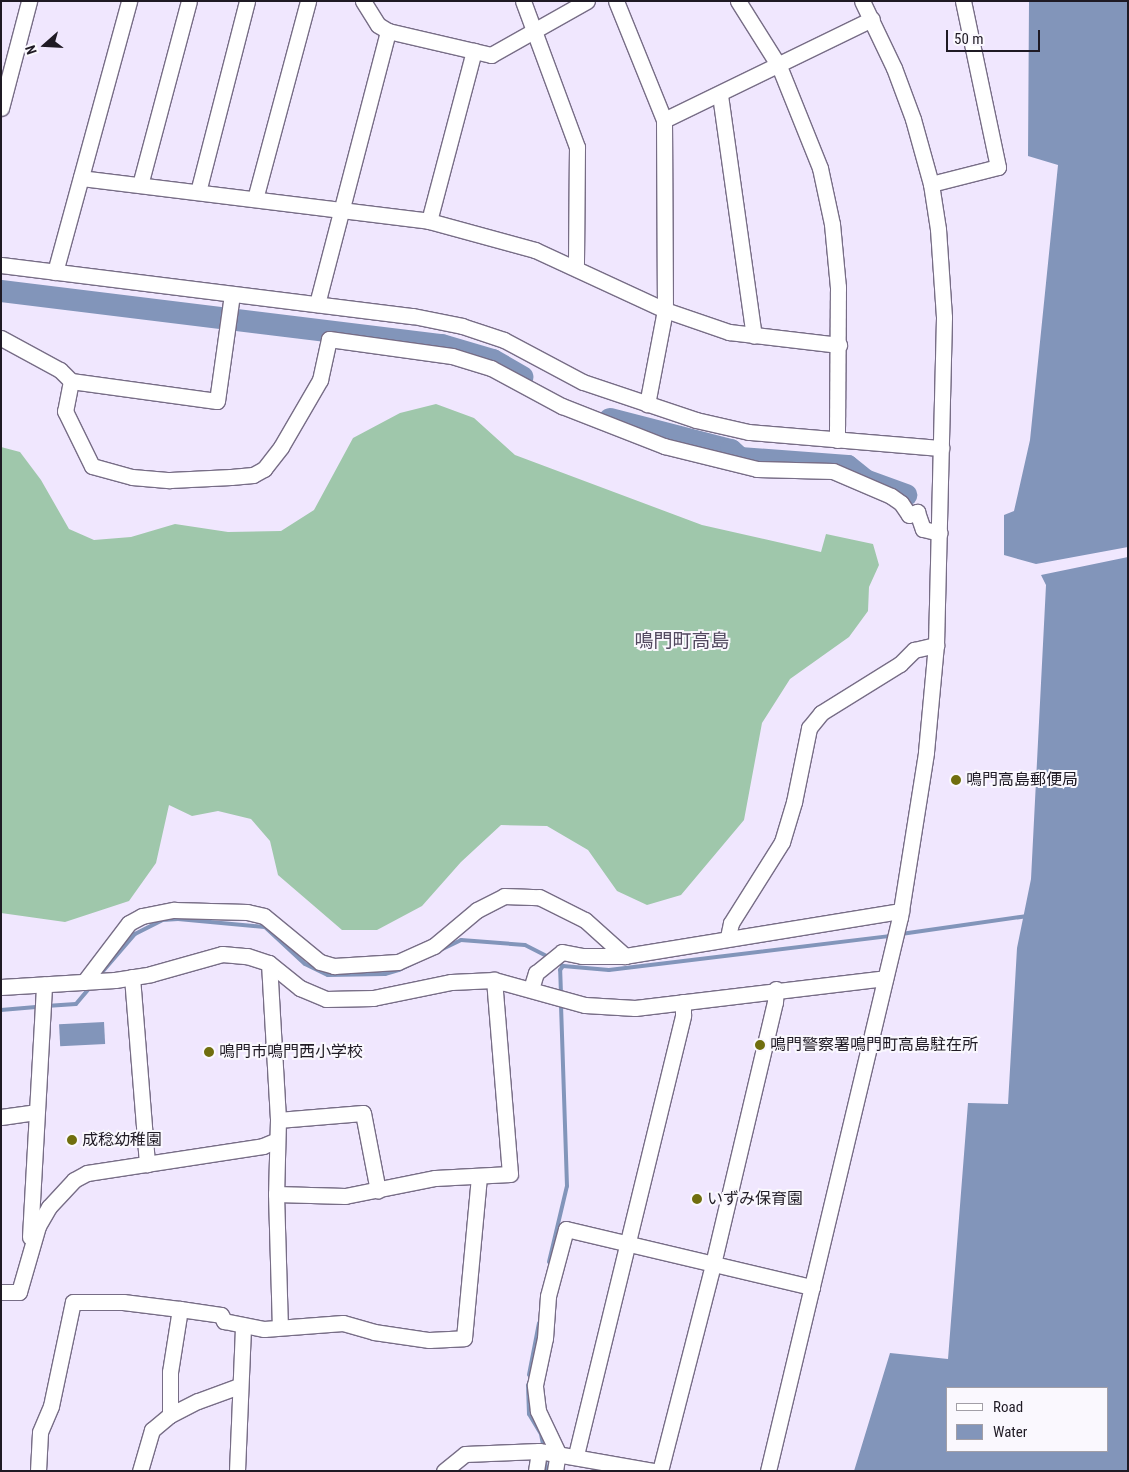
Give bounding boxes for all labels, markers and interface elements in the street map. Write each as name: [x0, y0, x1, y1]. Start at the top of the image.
north arrow: [20, 20, 70, 70]
scale bar: [949, 20, 1043, 52]
text: 50 m: [954, 30, 984, 48]
text: N: [22, 43, 40, 57]
district label: 鳴門町高島: [635, 630, 729, 652]
place label: 鳴門高島郵便局: [966, 770, 1078, 790]
marker: 鳴門高島郵便局: [950, 774, 962, 786]
place label: 鳴門警察署鳴門町高島駐在所: [770, 1035, 978, 1055]
marker: 鳴門警察署鳴門町高島駐在所: [754, 1039, 766, 1051]
place label: 鳴門市鳴門西小学校: [219, 1042, 363, 1062]
marker: 鳴門市鳴門西小学校: [203, 1046, 215, 1058]
place label: 成稔幼稚園: [82, 1130, 162, 1150]
marker: 成稔幼稚園: [66, 1134, 78, 1146]
place label: いずみ保育園: [707, 1189, 803, 1209]
marker: いずみ保育園: [691, 1193, 703, 1205]
legend: [946, 1387, 1109, 1452]
text: Road: [993, 1398, 1023, 1416]
text: Water: [993, 1423, 1027, 1441]

